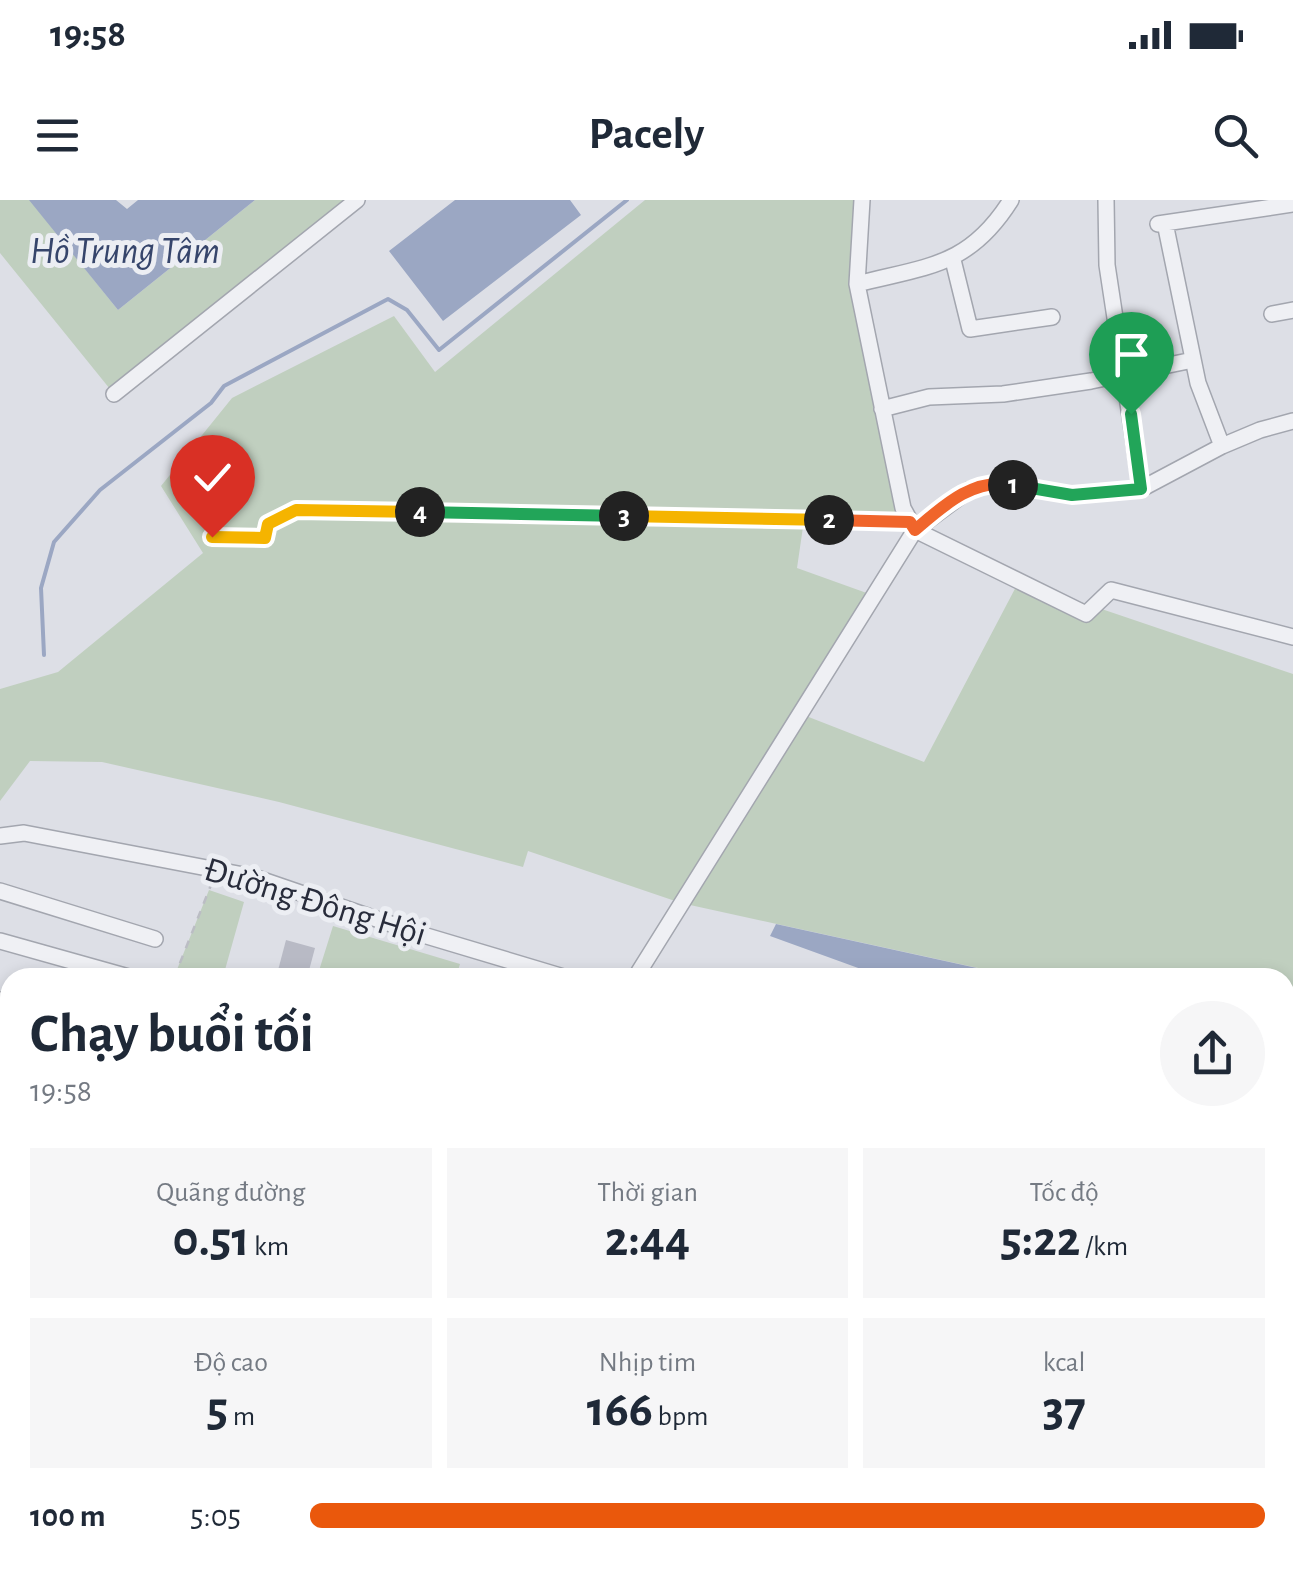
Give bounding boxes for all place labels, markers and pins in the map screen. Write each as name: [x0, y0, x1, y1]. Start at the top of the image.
pin: [1089, 312, 1174, 415]
pin: [170, 435, 255, 538]
pin: 1: [988, 460, 1038, 510]
pin: 4: [395, 487, 445, 537]
pin: 3: [599, 491, 649, 541]
pin: 2: [804, 495, 854, 545]

